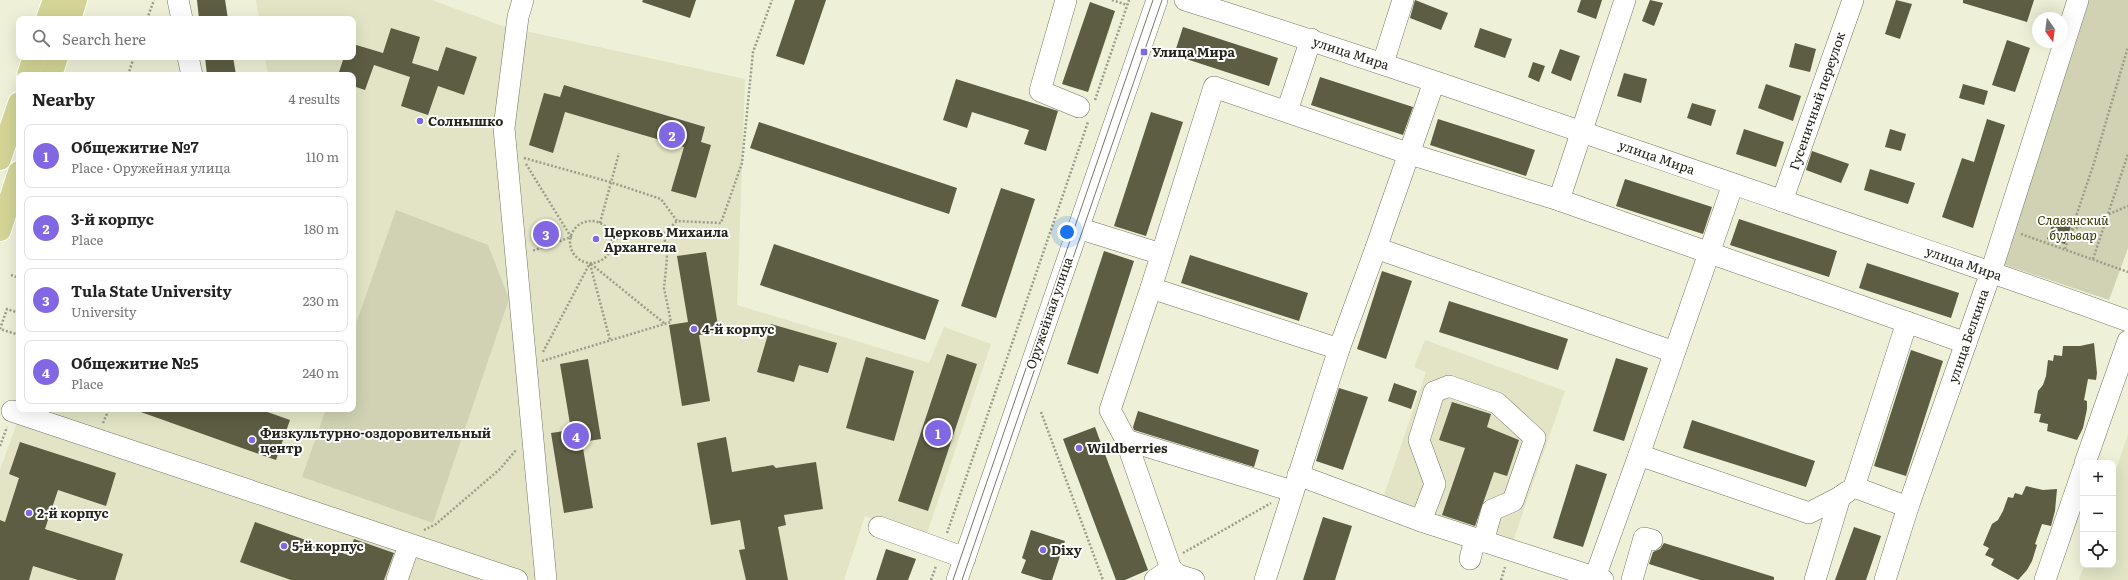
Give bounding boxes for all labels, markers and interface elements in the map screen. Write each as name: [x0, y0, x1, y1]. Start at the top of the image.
north arrow: [2032, 12, 2068, 48]
search box: [16, 16, 356, 60]
icon: search: [30, 27, 52, 49]
text: Search here: [62, 27, 146, 50]
street label: Гусеничный переулок: [1784, 29, 1849, 173]
street label: улица Мира: [1310, 31, 1392, 74]
place label: Улица Мира: [1152, 42, 1235, 61]
marker: Улица Мира: [1139, 47, 1149, 57]
text: Nearby: [32, 86, 95, 111]
text: 4 results: [289, 89, 340, 108]
place label: Солнышко: [428, 111, 503, 130]
marker: Солнышко: [415, 116, 425, 126]
pin: 2: [659, 120, 685, 150]
text: Общежитие №7: [71, 135, 199, 158]
street label: улица Мира: [1617, 135, 1698, 178]
text: 1: [43, 147, 49, 166]
text: 110 m: [306, 147, 339, 166]
text: Place · Оружейная улица: [71, 158, 230, 177]
text: 3-й корпус: [71, 207, 154, 230]
park label: Славянский бульвар: [2037, 210, 2109, 244]
text: 2: [43, 219, 49, 238]
text: 180 m: [304, 219, 339, 238]
pin: 3: [533, 219, 559, 249]
place label: Церковь Михаила Архангела: [604, 222, 729, 256]
your location: [1057, 222, 1077, 242]
text: Place: [71, 230, 103, 249]
marker: Церковь Михаила Архангела: [591, 234, 601, 244]
street label: улица Мира: [1924, 241, 2005, 284]
street label: Оружейная улица: [1020, 254, 1077, 372]
text: Tula State University: [71, 279, 232, 302]
street label: улица Белкина: [1943, 286, 1993, 385]
text: 3: [42, 291, 50, 310]
text: 230 m: [303, 291, 339, 310]
text: University: [71, 302, 136, 321]
place label: 4-й корпус: [702, 319, 774, 338]
marker: 4-й корпус: [689, 324, 699, 334]
text: Общежитие №5: [71, 351, 199, 374]
text: 4: [42, 363, 50, 382]
text: 240 m: [303, 363, 339, 382]
text: Place: [71, 374, 103, 393]
pin: 1: [925, 418, 951, 448]
pin: 4: [563, 421, 589, 451]
place label: Физкультурно-оздоровительный центр: [260, 423, 491, 457]
marker: Физкультурно-оздоровительный центр: [247, 435, 257, 445]
place label: Wildberries: [1087, 438, 1168, 457]
marker: Wildberries: [1074, 443, 1084, 453]
map controls: [2080, 460, 2116, 568]
button: +: [2080, 460, 2116, 496]
button: −: [2080, 496, 2116, 532]
place label: 2-й корпус: [37, 503, 109, 522]
marker: 2-й корпус: [24, 508, 34, 518]
button: locate: [2080, 532, 2116, 568]
place label: 5-й корпус: [292, 536, 364, 555]
place label: Dixy: [1051, 540, 1082, 559]
marker: 5-й корпус: [279, 541, 289, 551]
marker: Dixy: [1038, 545, 1048, 555]

